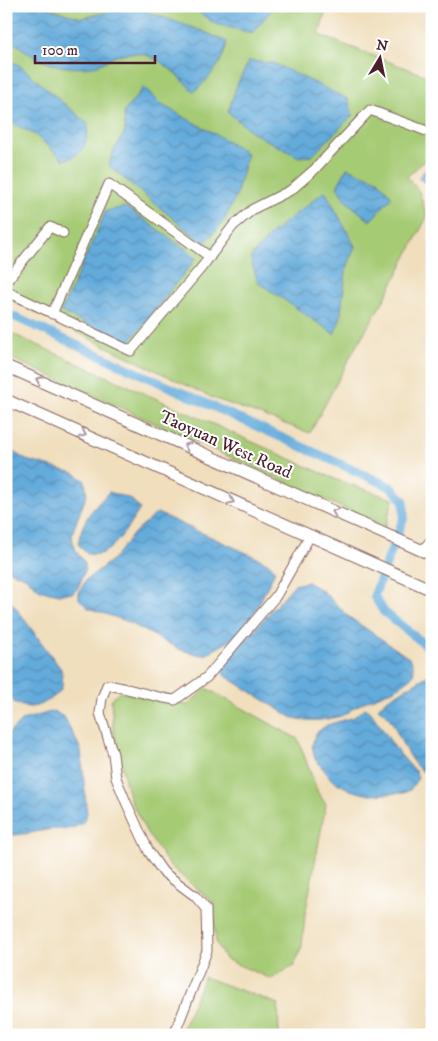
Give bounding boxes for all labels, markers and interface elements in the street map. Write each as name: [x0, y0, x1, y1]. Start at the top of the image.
scale bar: [35, 32, 155, 64]
north arrow: [356, 32, 406, 82]
text: N: [375, 36, 390, 56]
text: 100 m: [42, 41, 78, 60]
one-way arrow: [35, 376, 44, 386]
street label: Taoyuan West Road: [156, 406, 295, 484]
one-way arrow: [78, 428, 87, 439]
one-way arrow: [183, 442, 192, 453]
one-way arrow: [226, 494, 235, 505]
one-way arrow: [331, 508, 340, 519]

